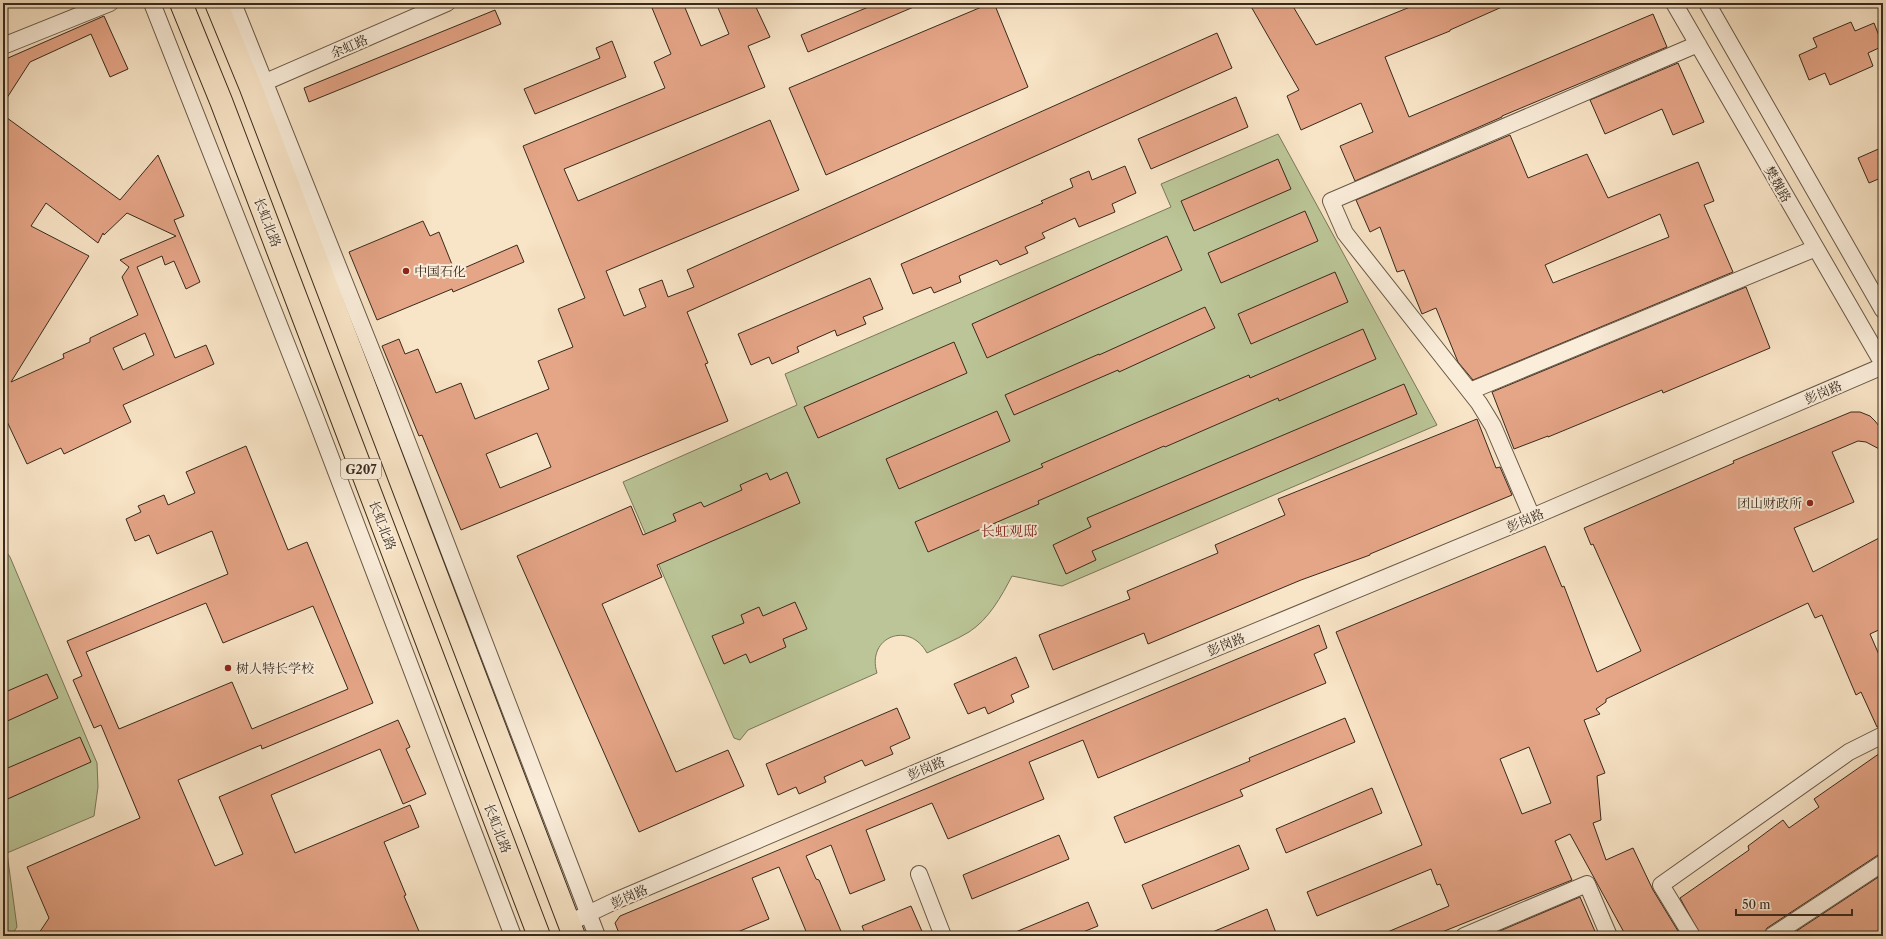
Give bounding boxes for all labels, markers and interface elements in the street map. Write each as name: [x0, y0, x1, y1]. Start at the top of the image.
street label: 余虹路: [328, 31, 370, 61]
street label: 樊魏路: [1761, 163, 1795, 205]
street label: 长虹北路: [251, 195, 285, 249]
place label: 中国石化: [414, 263, 466, 279]
marker: 中国石化: [401, 266, 411, 276]
street label: 彭岗路: [1802, 377, 1844, 407]
road number: G207: [341, 459, 381, 479]
place label: 团山财政所: [1737, 495, 1802, 511]
street label: 长虹北路: [366, 498, 400, 552]
marker: 团山财政所: [1805, 498, 1815, 508]
street label: 彭岗路: [1504, 505, 1546, 535]
district label: 长虹观邸: [981, 522, 1038, 540]
street label: 彭岗路: [1205, 629, 1247, 659]
place label: 树人特长学校: [236, 660, 314, 676]
marker: 树人特长学校: [223, 663, 233, 673]
street label: 彭岗路: [905, 753, 947, 783]
street label: 长虹北路: [481, 801, 515, 855]
street label: 彭岗路: [608, 881, 650, 911]
scale bar: [1736, 891, 1852, 917]
text: 50 m: [1742, 897, 1771, 912]

